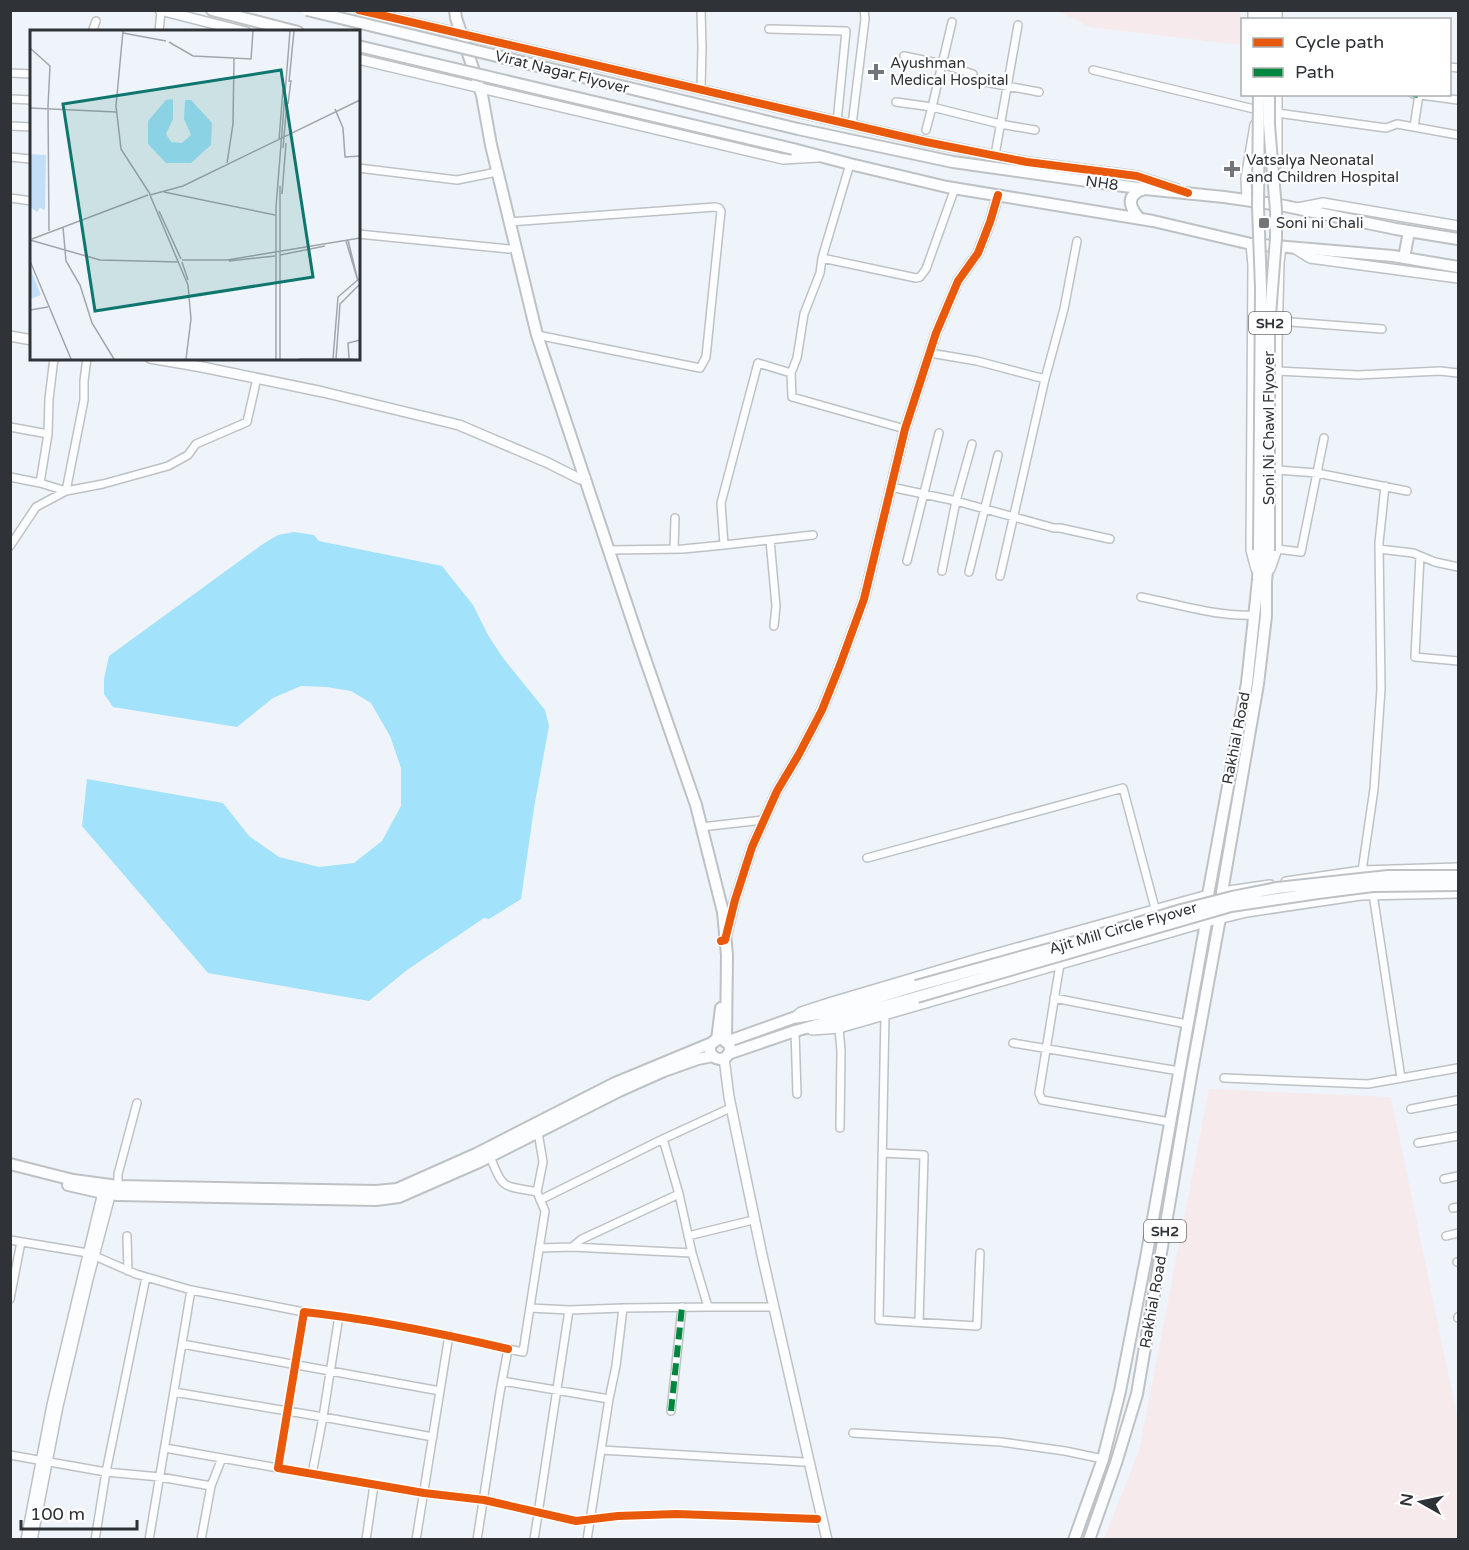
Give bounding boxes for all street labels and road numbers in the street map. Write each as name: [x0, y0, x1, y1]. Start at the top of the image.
street label: Virat Nagar Flyover: [493, 47, 631, 97]
street label: NH8: [1085, 172, 1119, 194]
road number: SH2: [1249, 312, 1291, 334]
street label: Soni Ni Chawl Flyover: [1260, 351, 1278, 505]
street label: Rakhial Road: [1218, 690, 1254, 786]
street label: Ajit Mill Circle Flyover: [1047, 898, 1199, 958]
road number: SH2: [1144, 1220, 1186, 1242]
street label: Rakhial Road: [1136, 1254, 1170, 1350]

